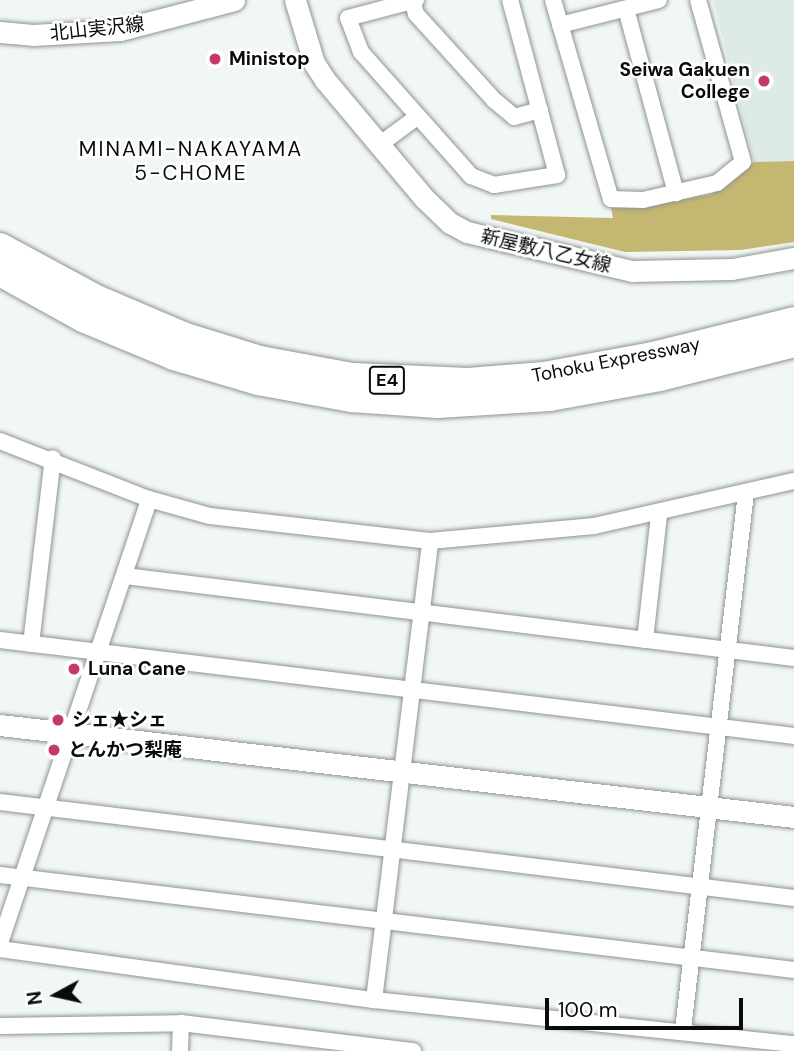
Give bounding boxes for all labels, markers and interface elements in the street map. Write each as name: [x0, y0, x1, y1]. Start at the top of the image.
street label: 北山実沢線: [49, 13, 145, 45]
place label: Ministop: [229, 48, 310, 70]
marker: Ministop: [207, 51, 223, 67]
place label: Seiwa Gakuen College: [619, 59, 750, 103]
marker: Seiwa Gakuen College: [756, 73, 772, 89]
district label: MINAMI-NAKAYAMA 5-CHOME: [81, 136, 301, 186]
street label: 新屋敷八乙女線: [479, 225, 613, 277]
street label: Tohoku Expressway: [530, 333, 702, 387]
road number: E4: [368, 366, 406, 394]
place label: Luna Cane: [88, 658, 186, 680]
marker: Luna Cane: [66, 661, 82, 677]
place label: シェ★シェ: [72, 709, 167, 731]
marker: シェ★シェ: [50, 712, 66, 728]
place label: とんかつ梨庵: [68, 739, 182, 761]
marker: とんかつ梨庵: [46, 742, 62, 758]
north arrow: [21, 960, 91, 1030]
scale bar: [549, 984, 747, 1028]
text: N: [21, 989, 48, 1007]
text: 100 m: [558, 996, 618, 1024]

